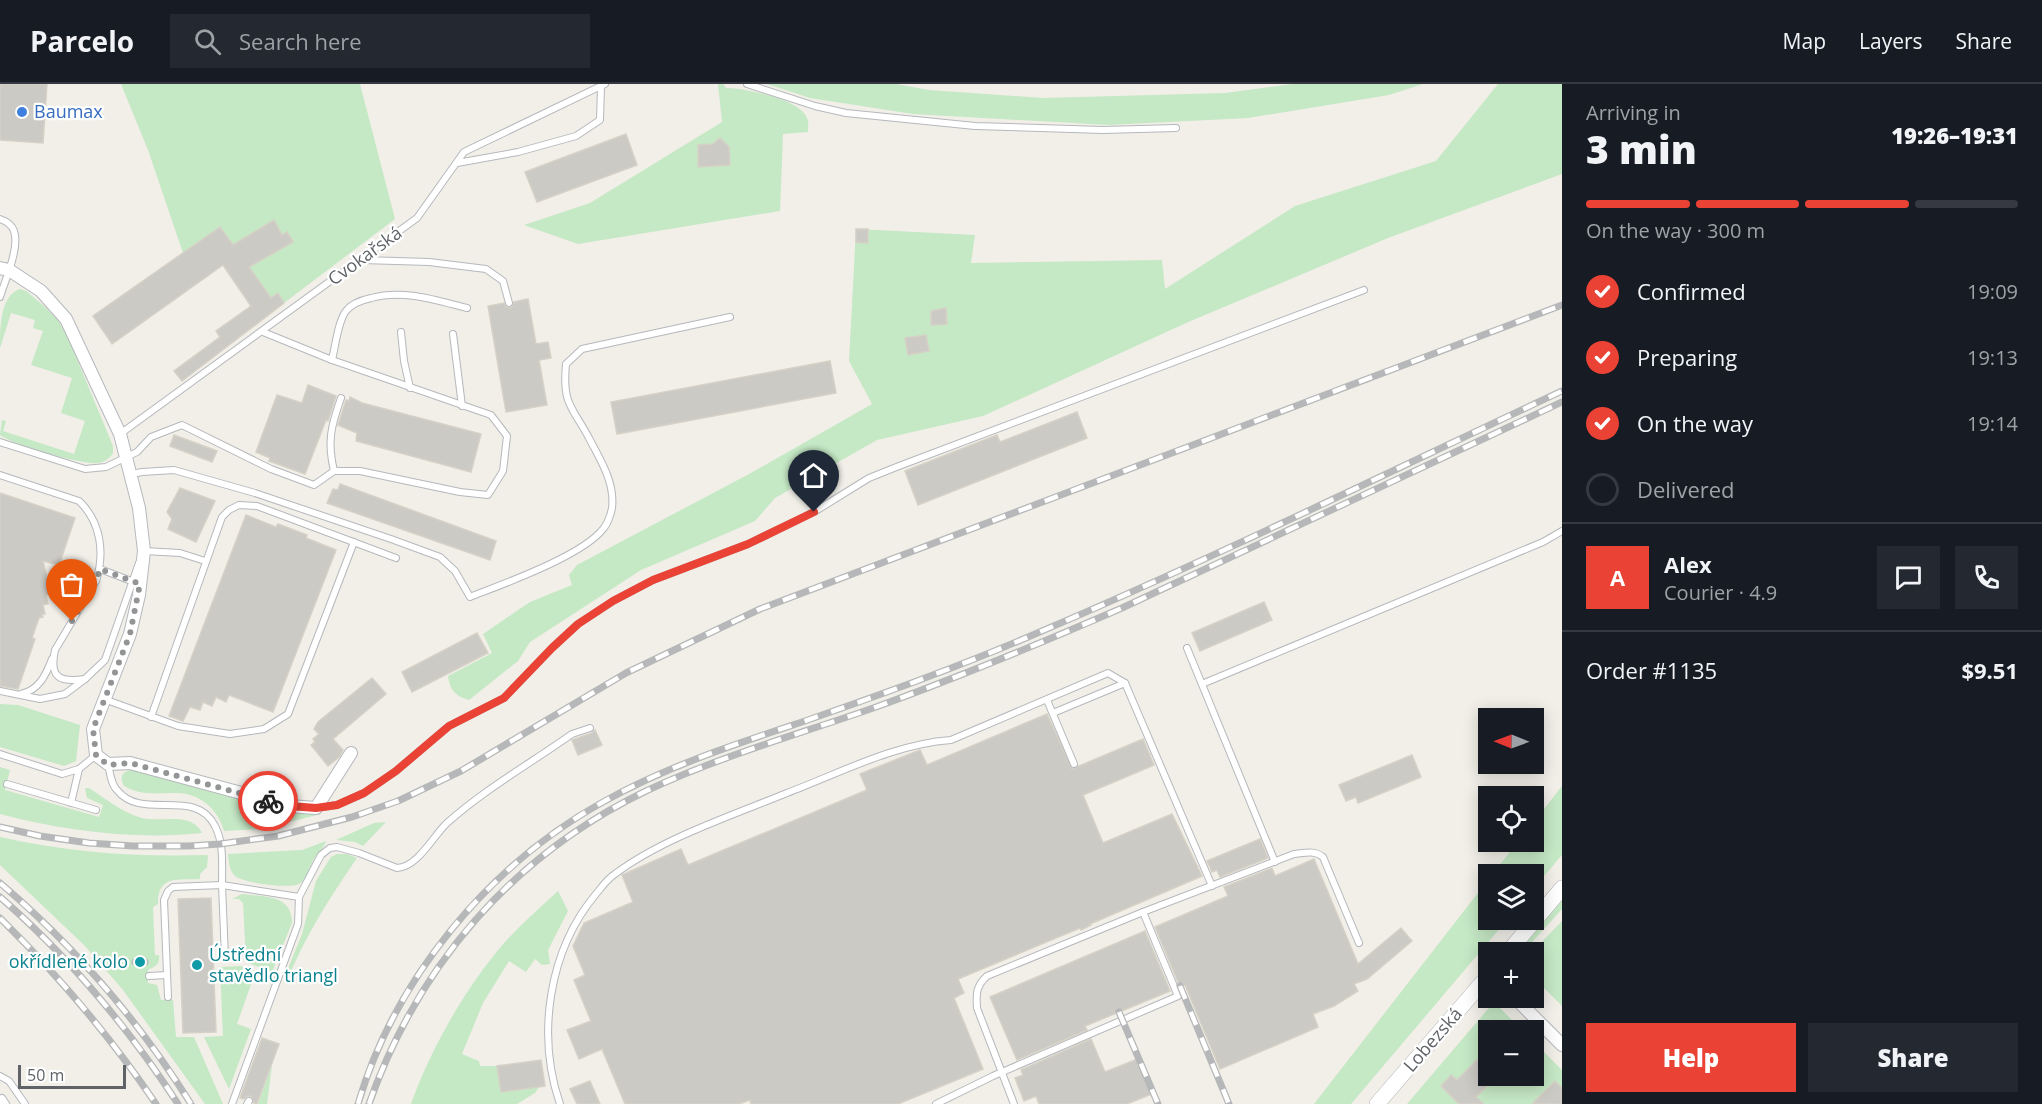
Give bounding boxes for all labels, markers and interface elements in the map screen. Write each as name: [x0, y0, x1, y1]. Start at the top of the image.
search box: [170, 14, 590, 68]
text: Parcelo: [30, 22, 134, 60]
icon: search: [191, 25, 224, 58]
text: Search here: [239, 26, 362, 56]
text: Map: [1783, 27, 1826, 55]
text: Layers: [1859, 27, 1923, 55]
text: Share: [1956, 27, 2012, 55]
place label: Baumax: [34, 99, 103, 123]
text: Arriving in: [1586, 99, 1681, 126]
marker: Baumax: [15, 105, 29, 119]
text: 19:26–19:31: [1891, 120, 2018, 150]
text: 3 min: [1586, 122, 1697, 175]
text: On the way · 300 m: [1586, 217, 1765, 244]
street label: Cvokařská: [323, 220, 406, 290]
icon: check: [1586, 275, 1619, 308]
text: Confirmed: [1637, 276, 1746, 306]
text: 19:09: [1967, 278, 2018, 305]
icon: check: [1586, 341, 1619, 374]
text: Preparing: [1637, 342, 1737, 372]
text: 19:13: [1967, 344, 2018, 371]
icon: check: [1586, 407, 1619, 440]
text: On the way: [1637, 408, 1753, 438]
text: 19:14: [1967, 410, 2018, 437]
pin: [788, 450, 839, 512]
icon: home: [797, 459, 830, 492]
text: Delivered: [1637, 474, 1735, 504]
button: chat: [1877, 546, 1940, 609]
button: phone: [1955, 546, 2018, 609]
text: Alex: [1664, 549, 1712, 579]
pin: [46, 559, 97, 621]
text: A: [1610, 562, 1625, 592]
icon: bag: [55, 568, 88, 601]
text: Courier · 4.9: [1664, 579, 1777, 606]
text: Order #1135: [1586, 655, 1717, 685]
text: $9.51: [1961, 655, 2018, 685]
north arrow: [1478, 708, 1544, 774]
map controls: [1478, 708, 1544, 1086]
courier: [238, 771, 298, 831]
icon: bike: [252, 785, 285, 818]
button: locate: [1478, 786, 1544, 852]
button: layers: [1478, 864, 1544, 930]
place label: Ústřední stavědlo triangl: [209, 942, 338, 987]
button: +: [1478, 942, 1544, 1008]
place label: okřídlené kolo: [9, 949, 128, 973]
marker: okřídlené kolo: [133, 955, 147, 969]
marker: Ústřední stavědlo triangl: [190, 958, 204, 972]
street label: Lobezská: [1398, 1002, 1467, 1077]
button: −: [1478, 1020, 1544, 1086]
button: Help: [1586, 1023, 1796, 1092]
button: Share: [1808, 1023, 2018, 1092]
scale bar: [18, 1062, 126, 1090]
text: 50 m: [27, 1064, 64, 1086]

